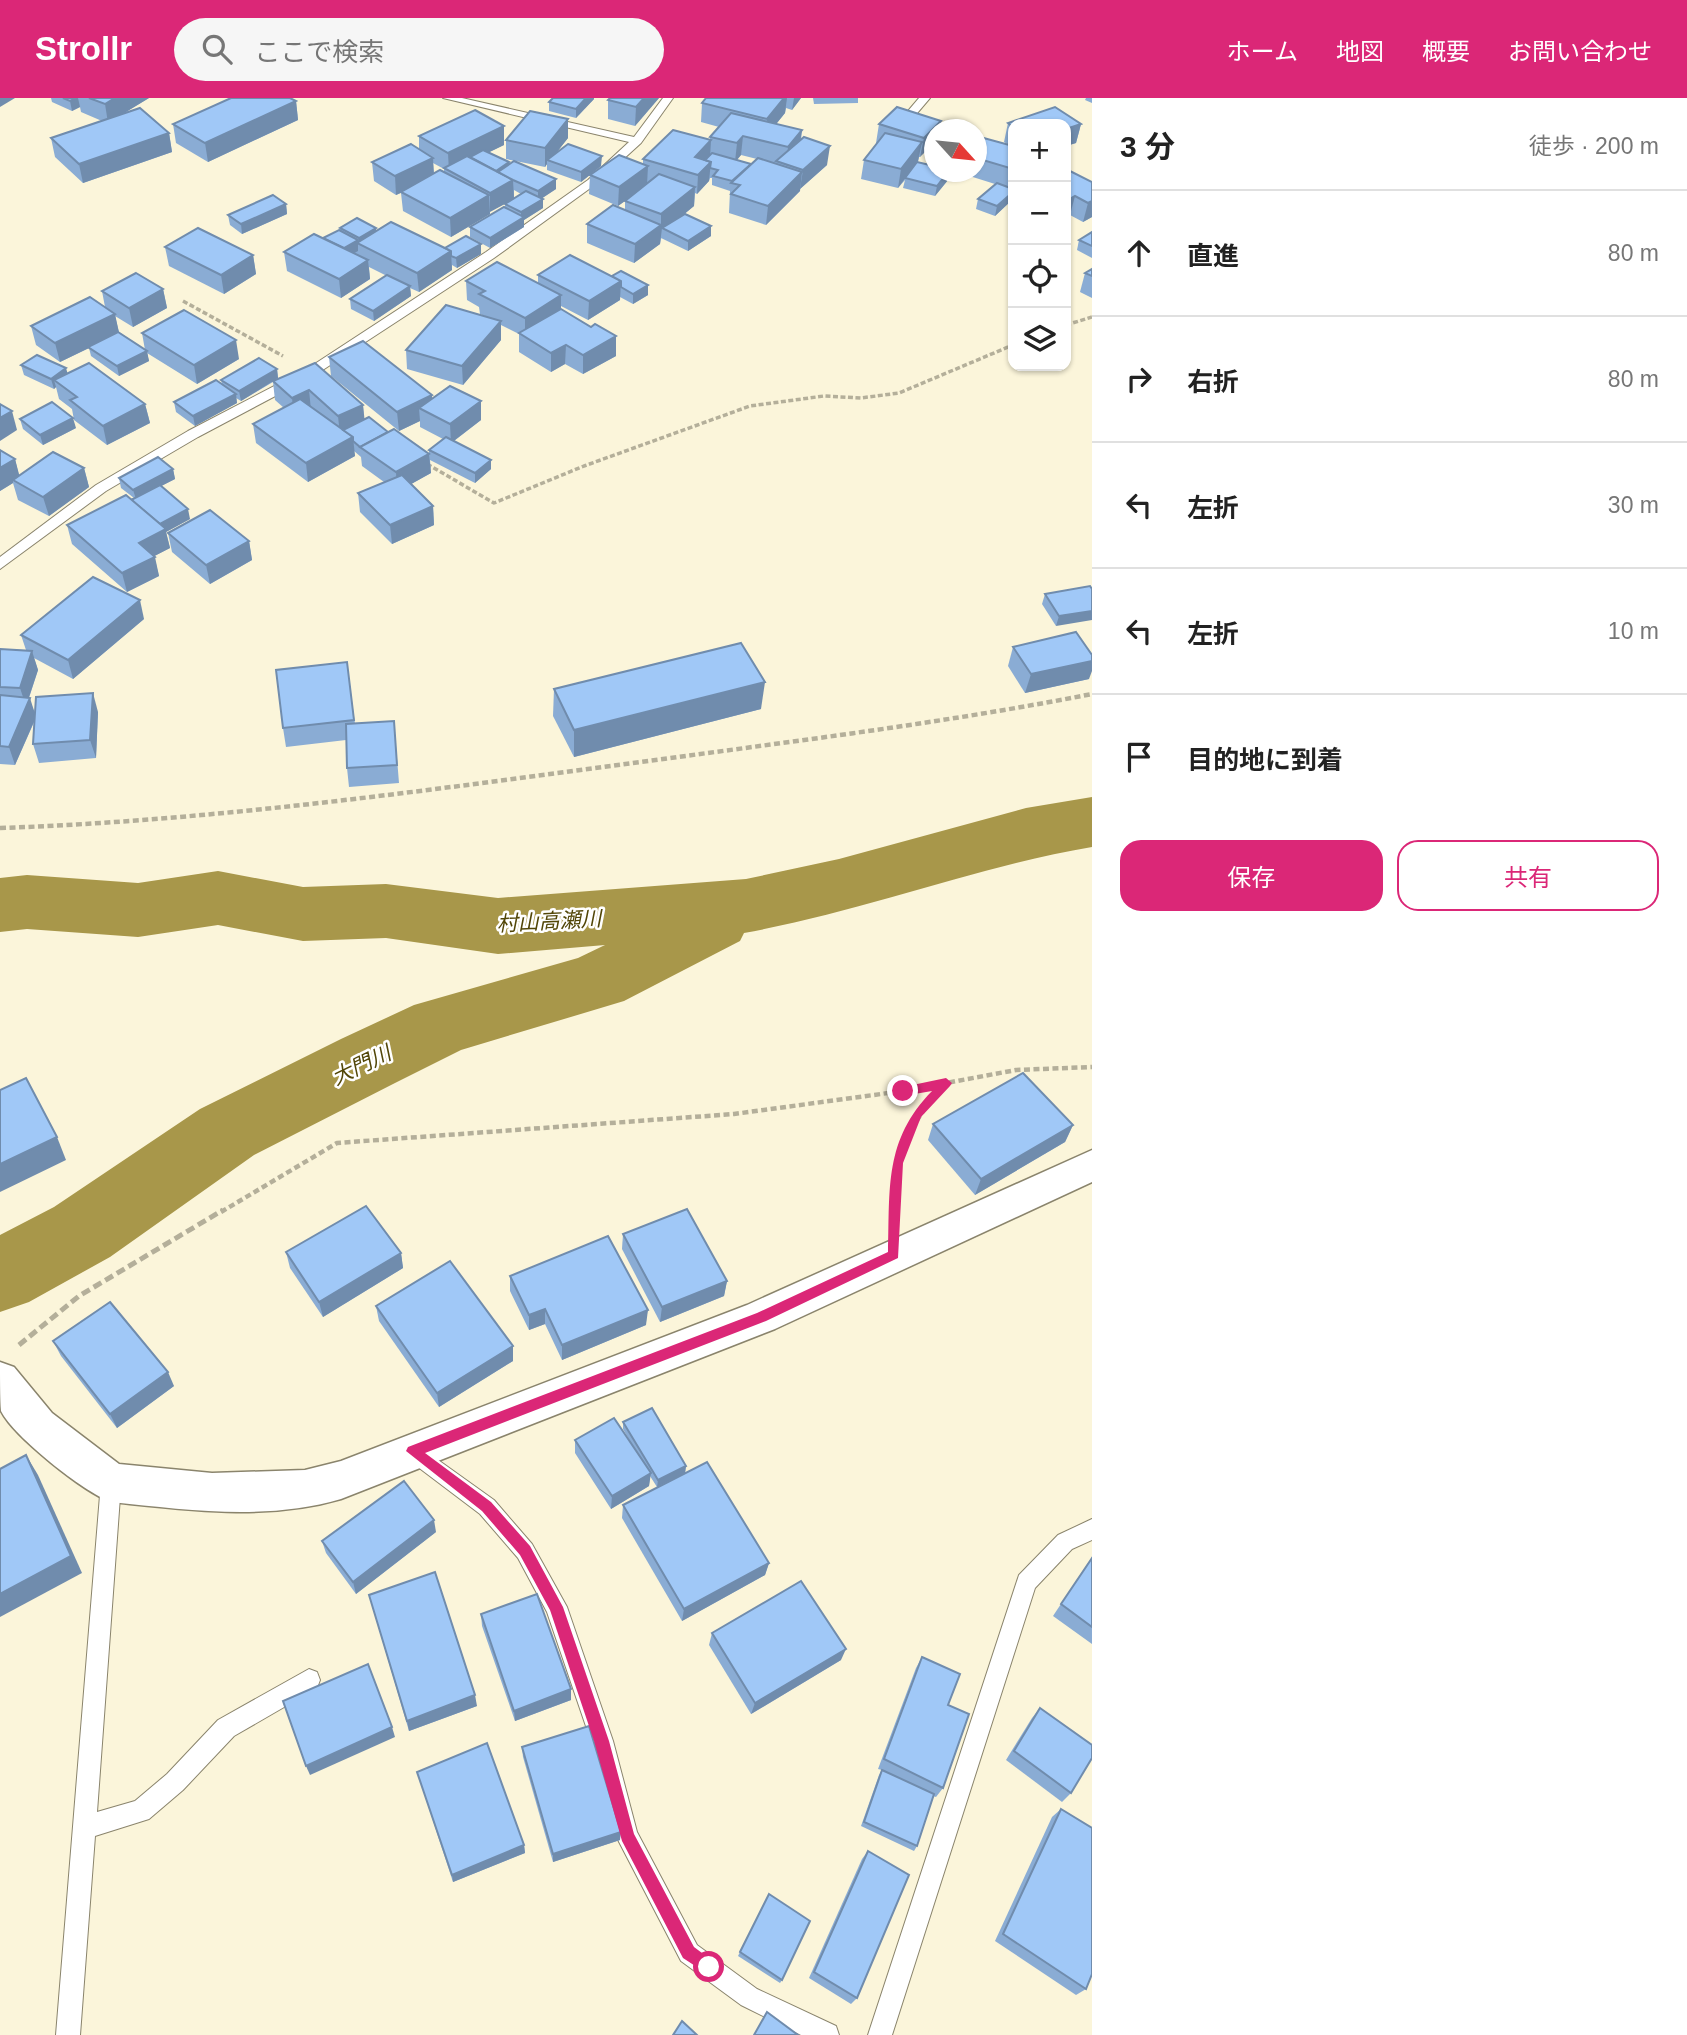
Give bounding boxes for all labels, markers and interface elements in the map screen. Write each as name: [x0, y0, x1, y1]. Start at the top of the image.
search box: [174, 18, 664, 81]
text: Strollr: [35, 30, 132, 67]
icon: search: [198, 30, 236, 68]
text: ここで検索: [254, 37, 384, 67]
text: ホーム: [1227, 38, 1298, 65]
text: 地図: [1336, 38, 1384, 65]
text: 概要: [1422, 38, 1470, 65]
text: お問い合わせ: [1508, 38, 1652, 65]
north arrow: [924, 119, 987, 182]
map controls: [1008, 119, 1071, 371]
button: +: [1008, 119, 1071, 182]
text: 3 分: [1120, 130, 1175, 163]
text: 徒歩 · 200 m: [1529, 133, 1659, 159]
button: −: [1008, 182, 1071, 245]
icon: ahead: [1120, 234, 1158, 272]
text: 80 m: [1608, 240, 1659, 266]
text: 直進: [1187, 241, 1239, 271]
button: locate: [1008, 245, 1071, 308]
button: layers: [1008, 308, 1071, 371]
icon: right: [1120, 360, 1158, 398]
text: 80 m: [1608, 366, 1659, 392]
text: 右折: [1187, 367, 1239, 397]
icon: left: [1120, 486, 1158, 524]
text: 30 m: [1608, 492, 1659, 518]
text: 左折: [1187, 493, 1239, 523]
icon: left: [1120, 612, 1158, 650]
text: 10 m: [1608, 618, 1659, 644]
text: 左折: [1187, 619, 1239, 649]
icon: arrive: [1120, 738, 1158, 776]
text: 目的地に到着: [1187, 745, 1343, 775]
button: 保存: [1120, 840, 1383, 911]
button: 共有: [1397, 840, 1659, 911]
water label: 村山高瀬川: [496, 907, 604, 935]
water label: 大門川: [328, 1040, 396, 1089]
route end: [887, 1075, 918, 1106]
route start: [693, 1951, 724, 1982]

